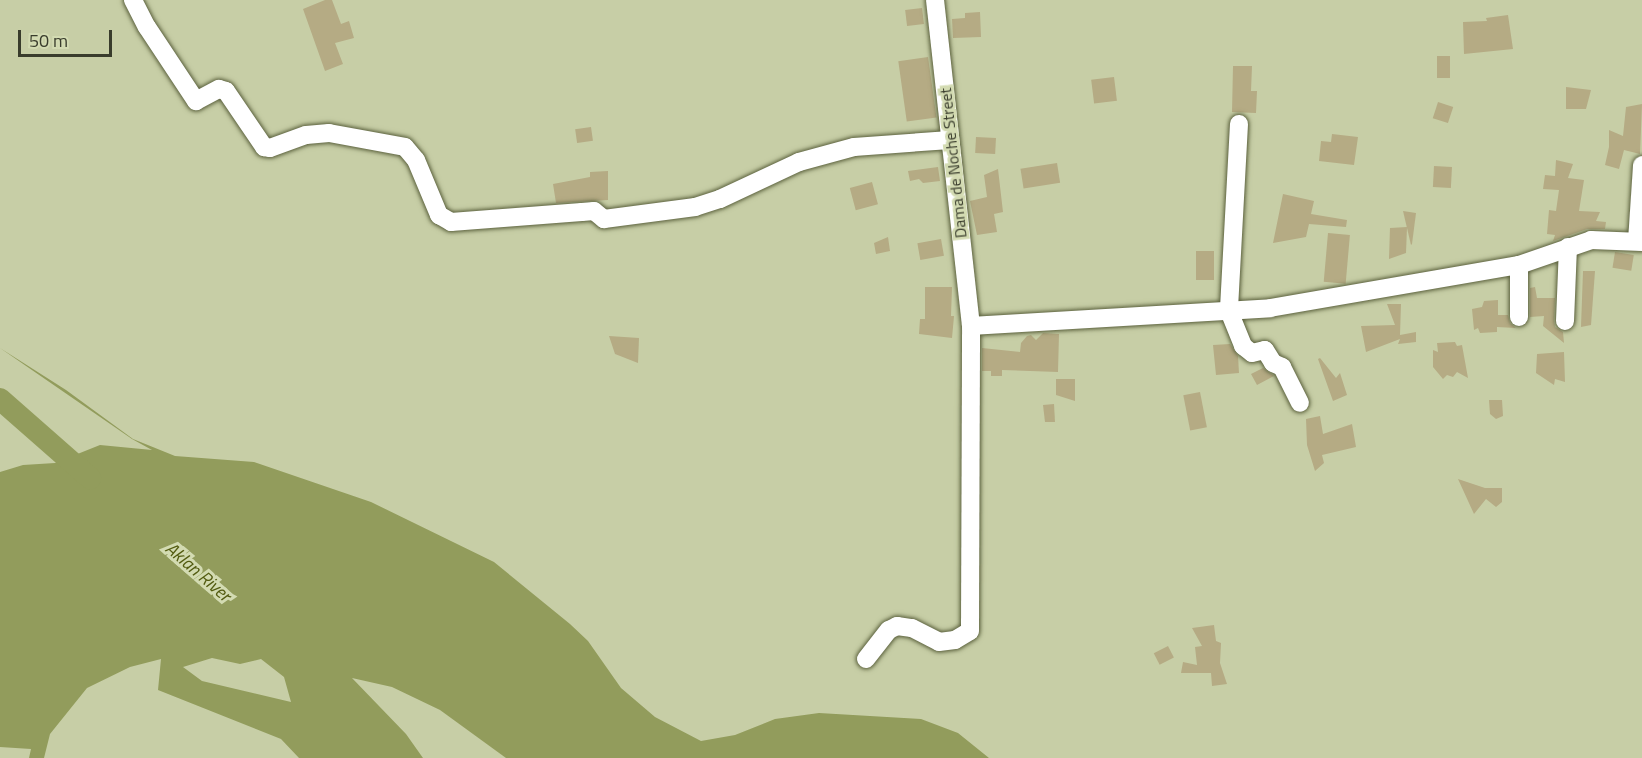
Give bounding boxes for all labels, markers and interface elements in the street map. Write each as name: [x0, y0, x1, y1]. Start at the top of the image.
scale bar: [21, 18, 116, 56]
text: 50 m: [29, 27, 68, 54]
street label: Dama de Noche Street: [936, 87, 970, 239]
water label: Aklan River: [161, 538, 235, 606]

